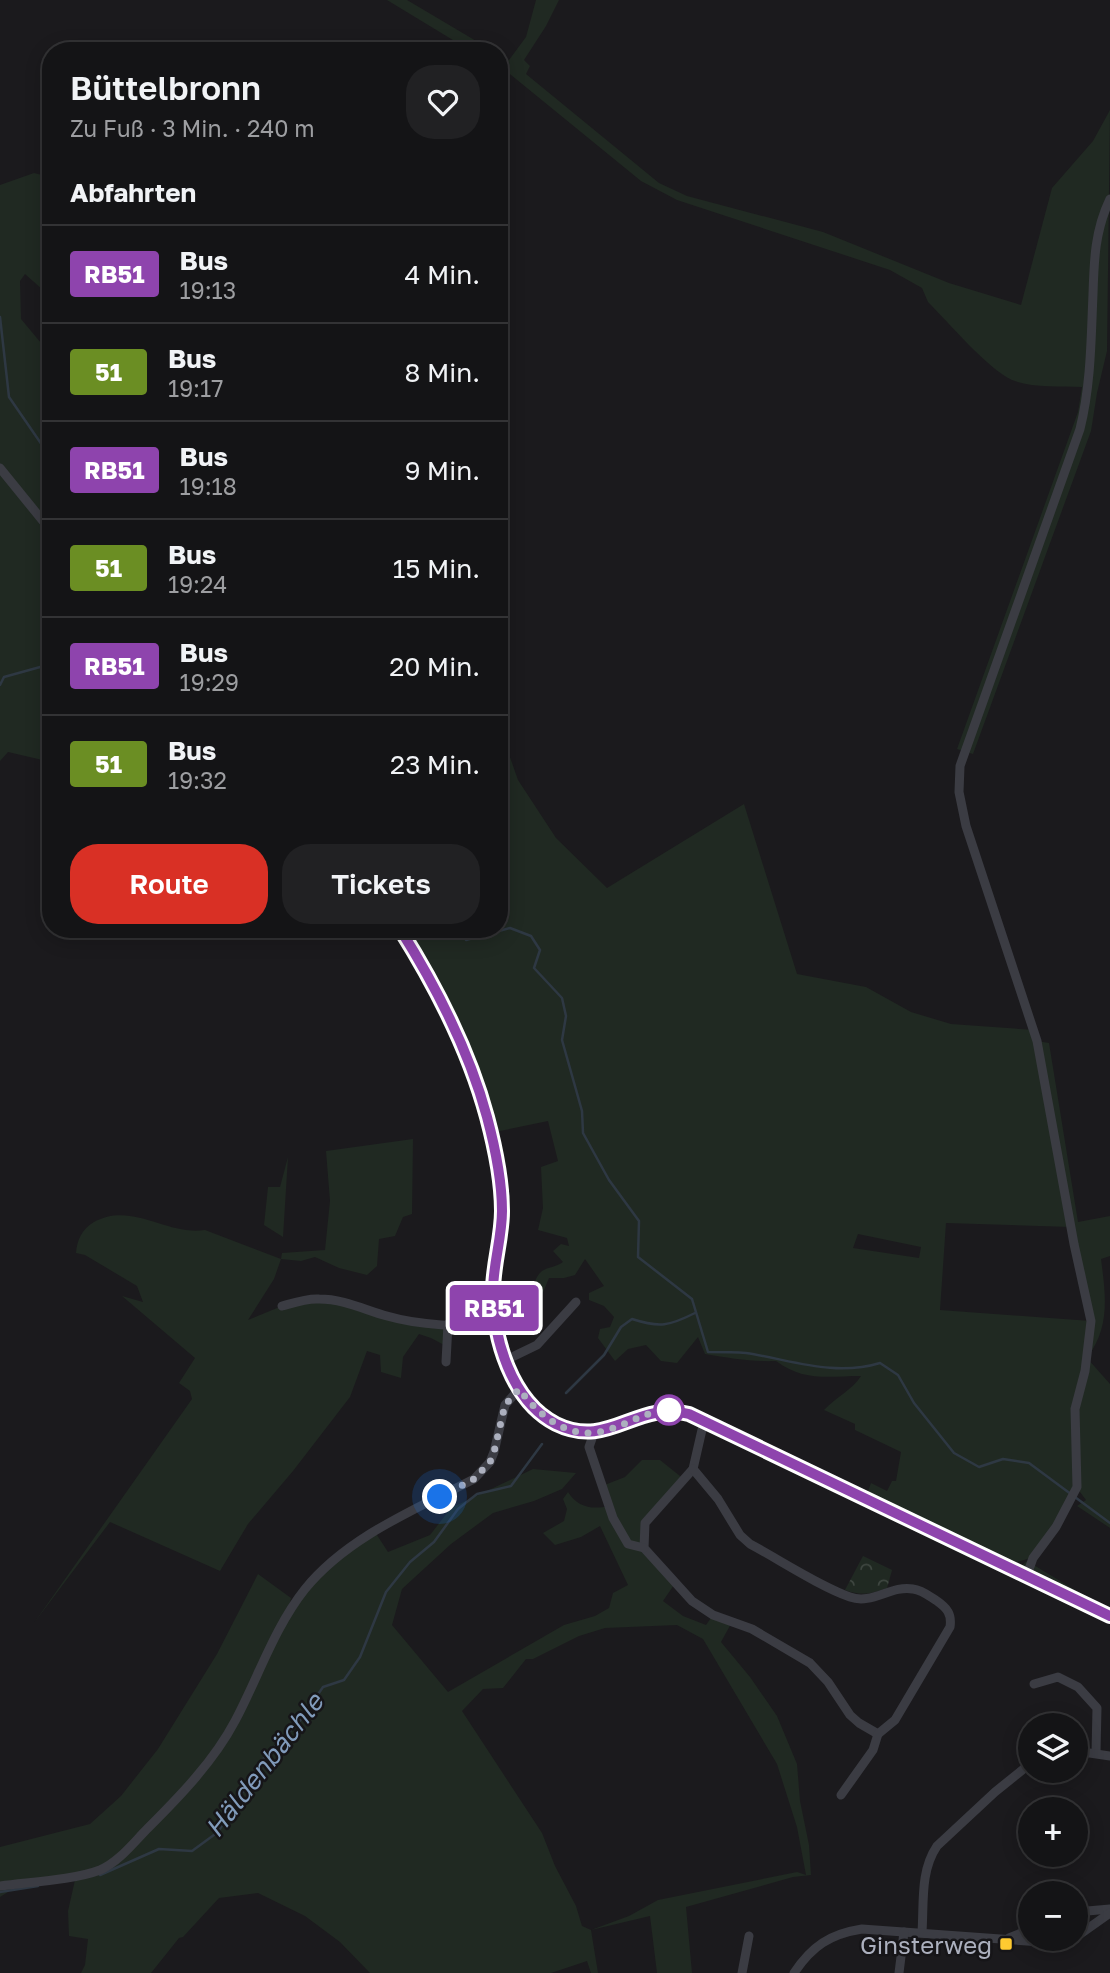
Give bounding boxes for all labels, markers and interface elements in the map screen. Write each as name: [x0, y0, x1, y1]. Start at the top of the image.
button: heart: [406, 65, 480, 139]
text: Büttelbronn: [70, 68, 261, 107]
text: Zu Fuß · 3 Min. · 240 m: [70, 114, 315, 142]
text: Abfahrten: [70, 177, 196, 208]
text: Bus: [180, 245, 228, 276]
text: RB51: [84, 259, 145, 288]
text: 4 Min.: [405, 259, 480, 290]
text: 19:13: [180, 276, 236, 304]
text: Bus: [168, 343, 216, 374]
text: 51: [95, 357, 122, 386]
text: 8 Min.: [405, 357, 480, 388]
text: 19:17: [168, 374, 223, 402]
text: Bus: [180, 441, 228, 472]
text: RB51: [84, 455, 145, 484]
text: 9 Min.: [405, 455, 480, 486]
text: 19:18: [180, 472, 237, 500]
text: Bus: [168, 539, 216, 570]
text: 51: [95, 553, 122, 582]
text: 15 Min.: [393, 553, 480, 584]
text: 19:24: [168, 570, 227, 598]
text: Bus: [180, 637, 228, 668]
text: RB51: [84, 651, 145, 680]
text: 20 Min.: [389, 651, 480, 682]
text: 19:29: [180, 668, 239, 696]
text: Bus: [168, 735, 216, 766]
text: 51: [95, 749, 122, 778]
text: 23 Min.: [390, 749, 480, 780]
text: 19:32: [168, 766, 227, 794]
button: Route: [70, 844, 268, 924]
button: Tickets: [282, 844, 480, 924]
line badge: RB51: [445, 1285, 543, 1331]
text: RB51: [464, 1293, 524, 1322]
unlabelled marker: [654, 1395, 684, 1425]
your location: [422, 1479, 457, 1514]
water label: Häldenbächle: [198, 1686, 331, 1843]
map controls: [1018, 1713, 1088, 1951]
button: layers: [1018, 1713, 1088, 1783]
button: +: [1018, 1797, 1088, 1867]
button: −: [1018, 1881, 1088, 1951]
place label: Ginsterweg: [860, 1930, 992, 1959]
marker: Ginsterweg: [998, 1936, 1014, 1952]

